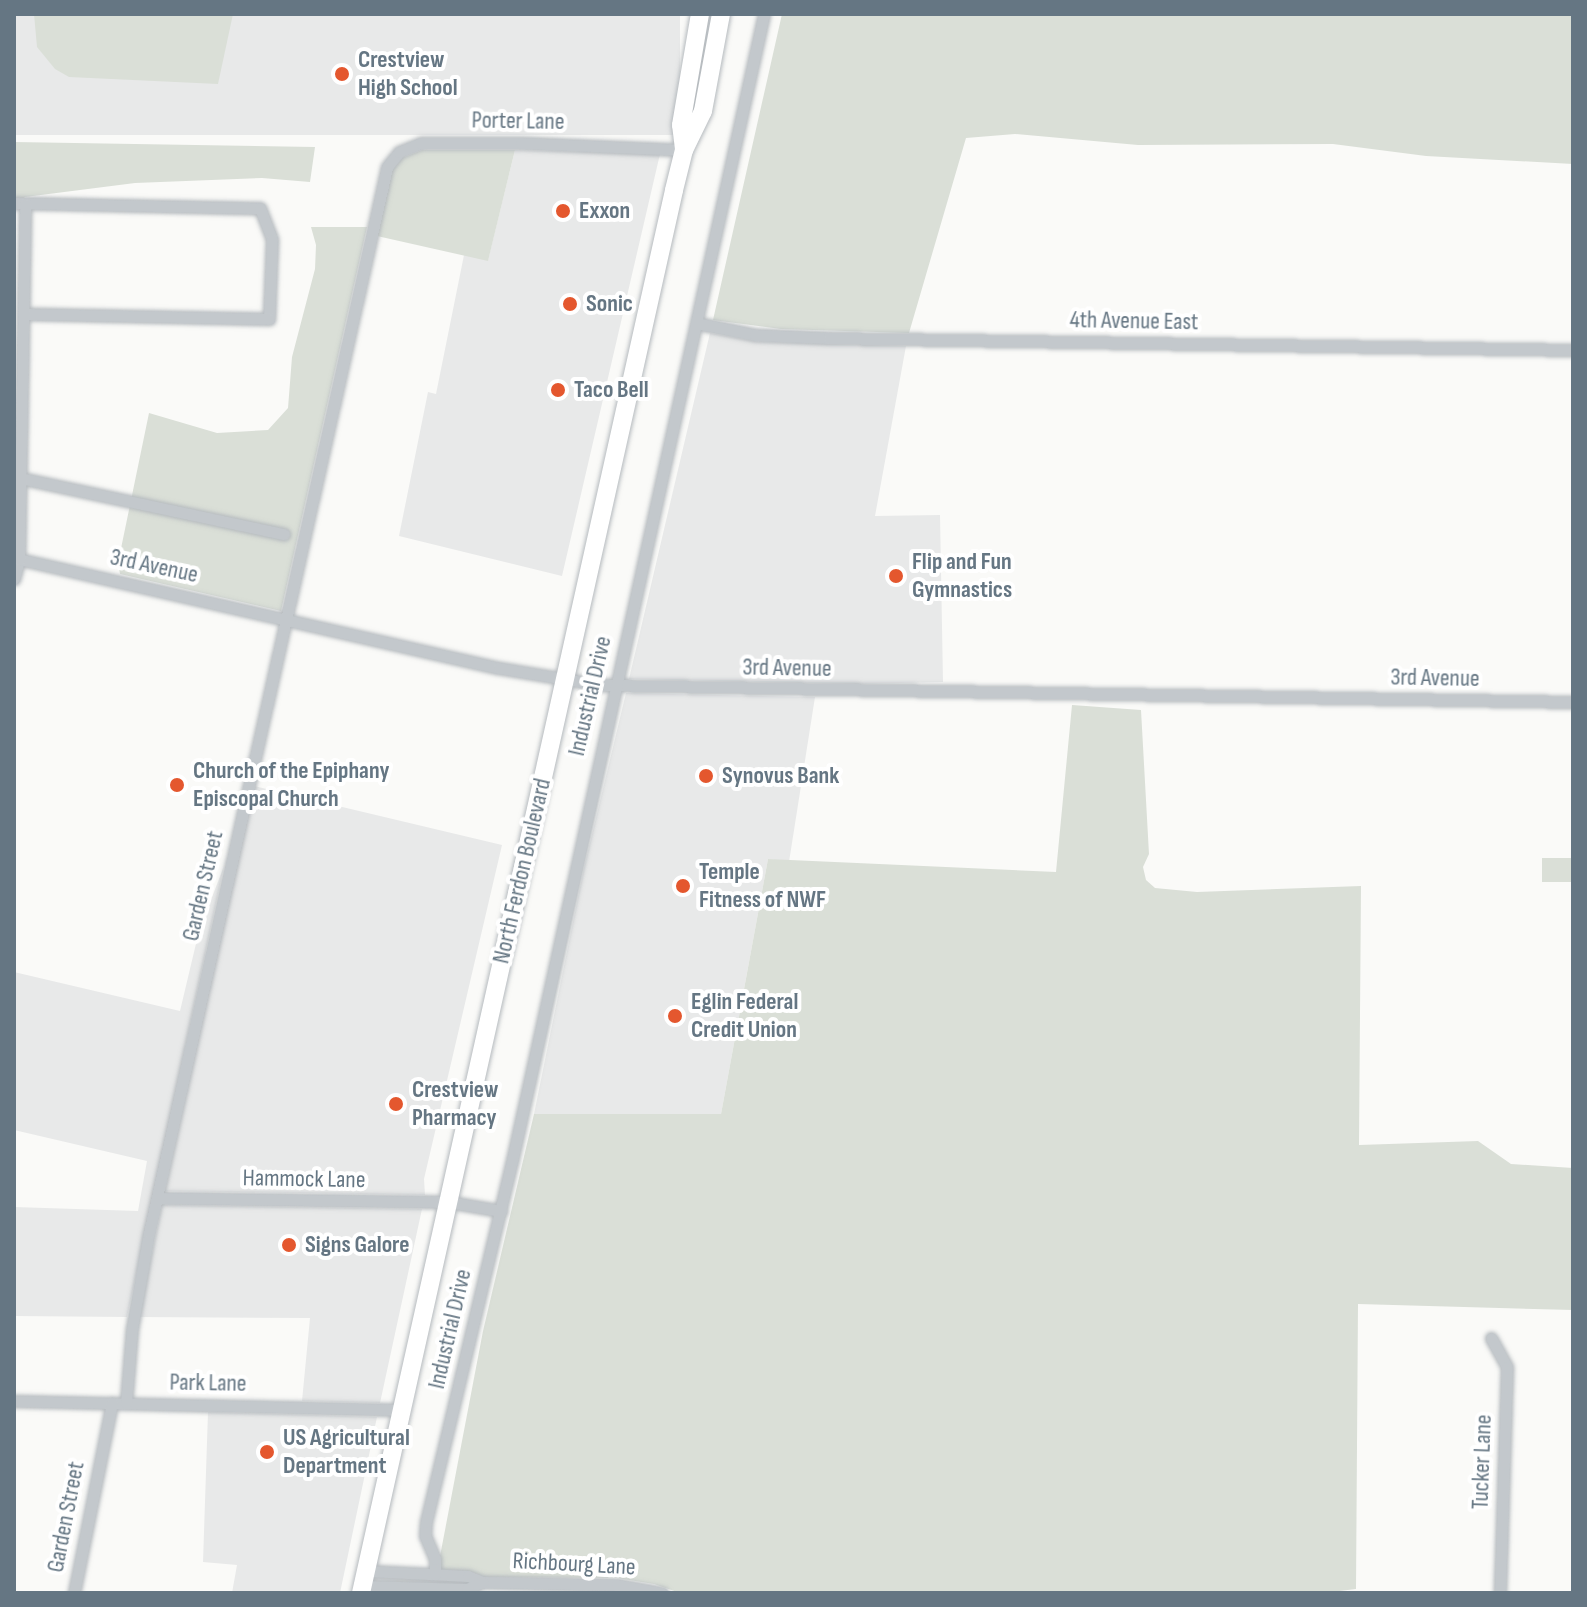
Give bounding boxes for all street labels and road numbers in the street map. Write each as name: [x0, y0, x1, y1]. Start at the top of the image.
street label: Porter Lane: [471, 106, 565, 136]
street label: 4th Avenue East: [1069, 305, 1199, 337]
street label: 3rd Avenue: [107, 543, 201, 589]
street label: Industrial Drive: [562, 633, 618, 759]
street label: 3rd Avenue: [742, 653, 832, 683]
street label: 3rd Avenue: [1390, 663, 1480, 693]
street label: North Ferdon Boulevard: [487, 776, 557, 966]
street label: Garden Street: [176, 828, 230, 944]
street label: Hammock Lane: [242, 1164, 366, 1194]
street label: Industrial Drive: [422, 1266, 478, 1392]
street label: Park Lane: [169, 1368, 247, 1398]
street label: Tucker Lane: [1466, 1414, 1498, 1510]
street label: Garden Street: [41, 1459, 91, 1575]
street label: Richbourg Lane: [512, 1546, 636, 1582]

